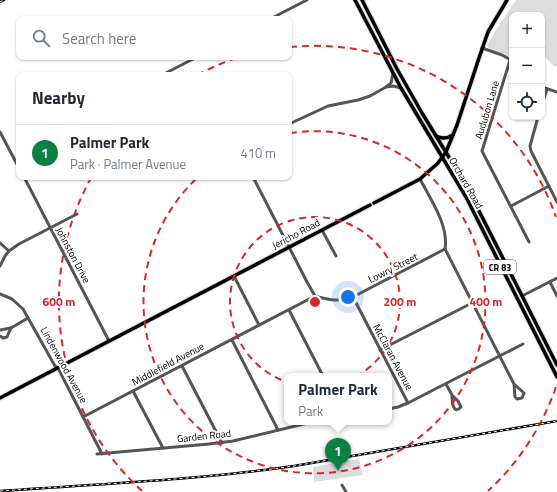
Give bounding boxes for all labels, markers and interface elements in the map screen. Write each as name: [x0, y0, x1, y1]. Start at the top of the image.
map controls: [509, 12, 545, 120]
button: +: [509, 12, 545, 48]
search box: [16, 16, 292, 60]
icon: search: [30, 27, 52, 49]
text: Search here: [62, 27, 136, 50]
button: −: [509, 48, 545, 84]
street label: Audubon Lane: [471, 79, 503, 141]
button: locate: [509, 84, 545, 120]
text: Nearby: [32, 85, 85, 111]
text: Palmer Park: [70, 131, 149, 154]
text: 1: [41, 143, 49, 163]
text: 410 m: [240, 143, 276, 163]
text: Park · Palmer Avenue: [70, 154, 186, 174]
street label: Orchard Road: [445, 154, 487, 212]
street label: Jericho Road: [269, 215, 323, 253]
street label: Johnston Drive: [52, 224, 94, 286]
street label: Lowry Street: [366, 249, 421, 287]
road number: CR 83: [484, 260, 516, 274]
your location: [338, 287, 358, 307]
text: 600 m: [43, 292, 75, 311]
text: 200 m: [384, 292, 416, 311]
text: 400 m: [470, 292, 502, 311]
centre of rings: [308, 295, 322, 309]
street label: McClaran Avenue: [369, 321, 417, 393]
street label: Lindenwood Avenue: [37, 324, 91, 406]
street label: Middlefield Avenue: [129, 339, 207, 389]
popup: [284, 373, 392, 425]
text: Palmer Park: [298, 378, 378, 401]
text: Park: [298, 401, 323, 421]
street label: Garden Road: [176, 426, 232, 446]
pin: 1: [325, 438, 351, 471]

